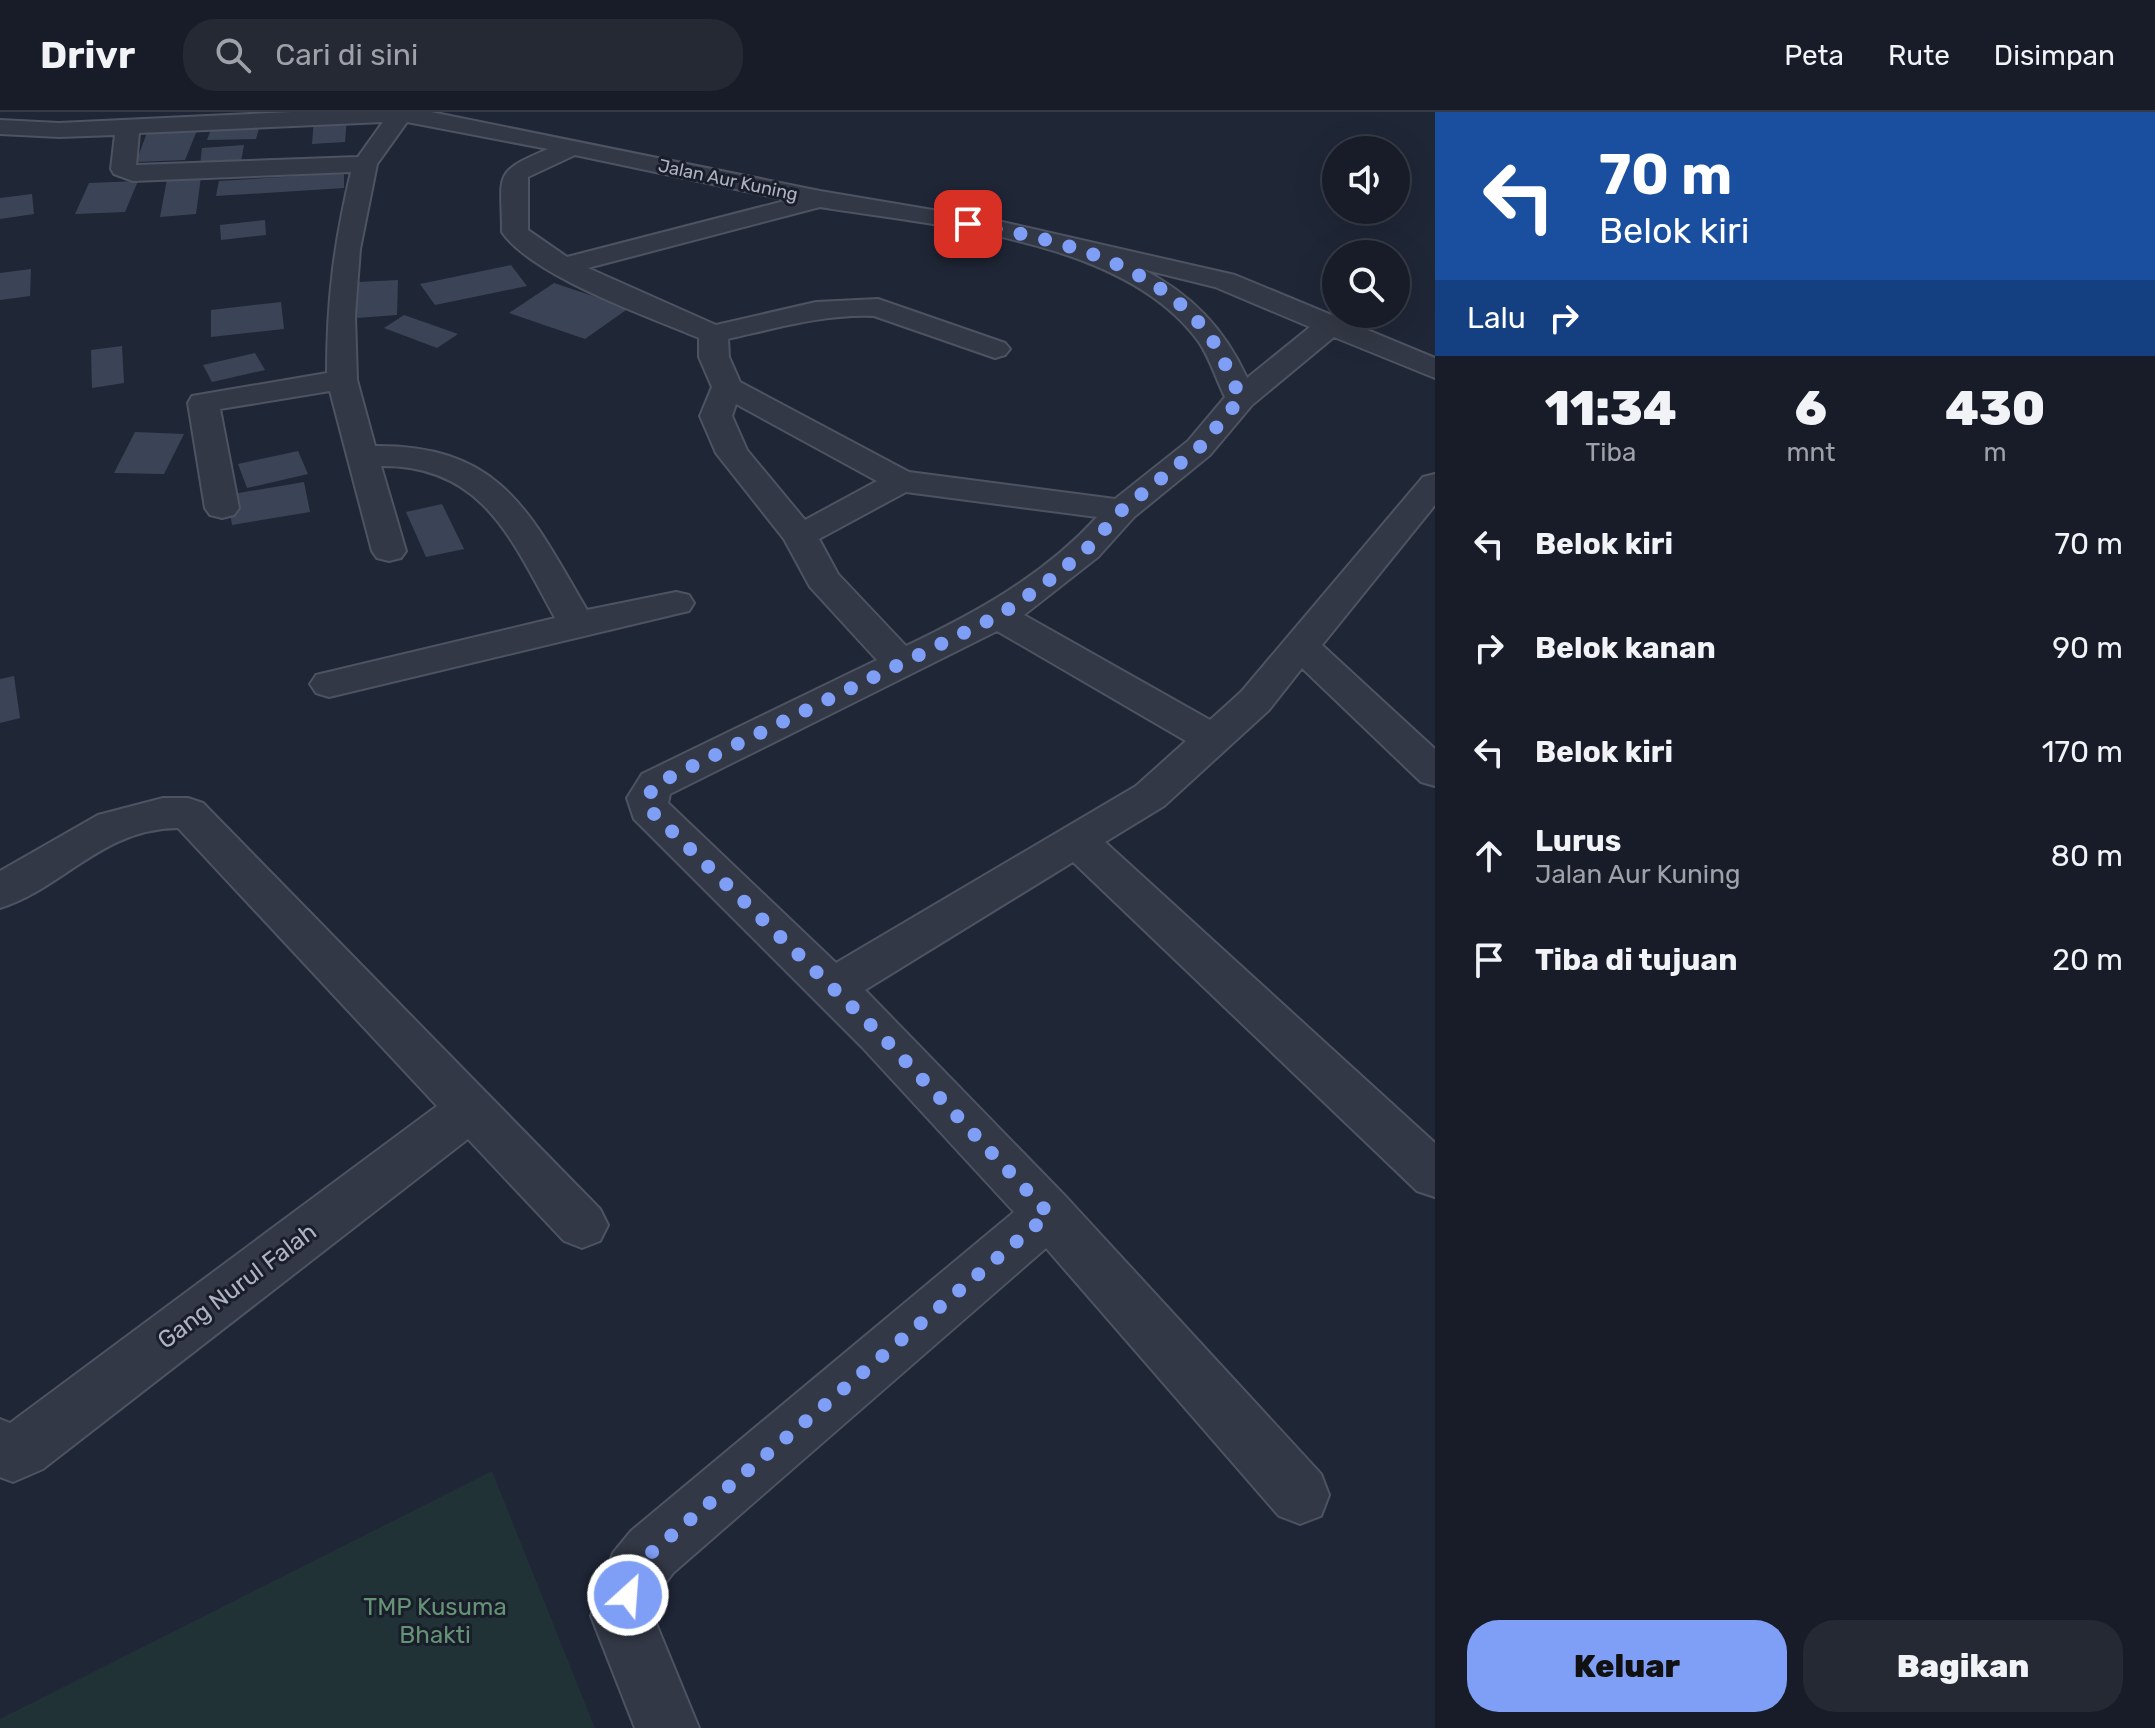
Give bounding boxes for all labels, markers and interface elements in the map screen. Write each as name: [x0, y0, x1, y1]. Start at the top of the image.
search box: [183, 19, 743, 91]
text: Drivr: [40, 32, 135, 78]
icon: search: [211, 33, 255, 77]
text: Cari di sini: [275, 37, 418, 73]
text: Peta: [1784, 39, 1844, 72]
text: Rute: [1888, 39, 1950, 72]
text: Disimpan: [1994, 39, 2115, 72]
map controls: [1322, 136, 1410, 328]
button: sound: [1322, 136, 1410, 224]
text: 70 m: [1599, 142, 1732, 208]
icon: left: [1467, 144, 1571, 248]
street label: Jalan Aur Kuning: [656, 154, 800, 206]
pin: [934, 190, 1002, 258]
icon: arrive: [946, 202, 990, 246]
text: Belok kiri: [1599, 209, 1749, 252]
button: search: [1322, 240, 1410, 328]
icon: right: [1542, 296, 1586, 340]
text: Lalu: [1467, 300, 1526, 336]
text: 11:34: [1545, 380, 1677, 437]
text: 6: [1795, 380, 1827, 437]
text: 430: [1945, 380, 2045, 437]
text: Tiba: [1585, 437, 1636, 468]
text: mnt: [1786, 437, 1835, 468]
text: m: [1984, 437, 2007, 468]
icon: left: [1467, 522, 1511, 566]
text: Belok kiri: [1535, 526, 1673, 562]
text: 70 m: [2055, 526, 2123, 562]
icon: right: [1467, 626, 1511, 670]
text: Belok kanan: [1535, 630, 1716, 666]
text: 90 m: [2052, 630, 2123, 666]
icon: left: [1467, 730, 1511, 774]
text: Belok kiri: [1535, 734, 1673, 770]
text: 170 m: [2042, 734, 2123, 770]
text: Lurus: [1535, 823, 1621, 859]
icon: ahead: [1467, 834, 1511, 878]
text: 80 m: [2051, 838, 2123, 874]
text: Jalan Aur Kuning: [1535, 859, 1740, 890]
icon: arrive: [1467, 938, 1511, 982]
text: Tiba di tujuan: [1535, 942, 1737, 978]
text: 20 m: [2052, 942, 2123, 978]
street label: Gang Nurul Falah: [152, 1217, 322, 1355]
position arrow: [586, 1553, 670, 1637]
park label: TMP Kusuma Bhakti: [363, 1593, 507, 1649]
button: Keluar: [1467, 1620, 1787, 1712]
button: Bagikan: [1803, 1620, 2123, 1712]

